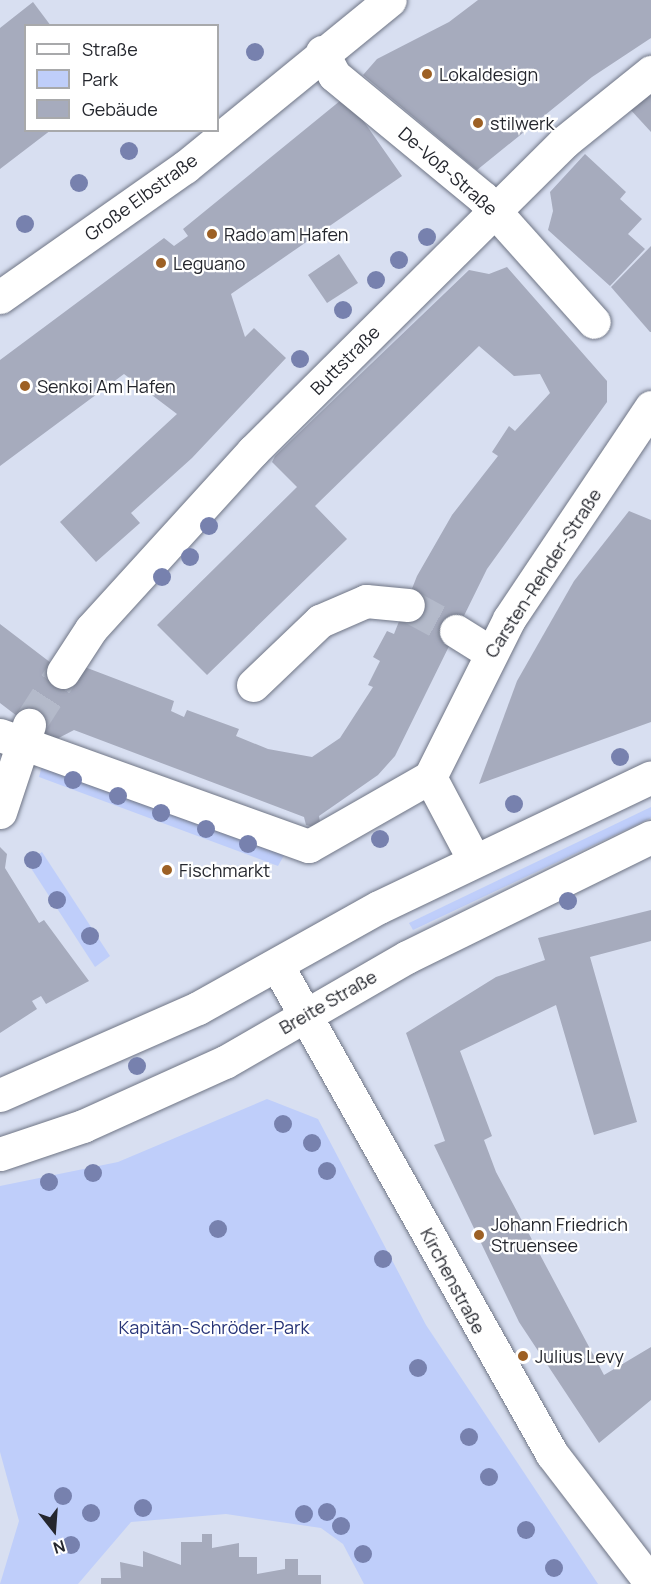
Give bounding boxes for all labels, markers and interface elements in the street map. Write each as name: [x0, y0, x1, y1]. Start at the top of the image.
legend: [24, 24, 219, 132]
text: Straße: [82, 37, 138, 61]
place label: Lokaldesign: [439, 63, 538, 85]
text: Park: [82, 67, 118, 91]
marker: Lokaldesign: [420, 67, 434, 81]
text: Gebäude: [82, 97, 158, 121]
place label: stilwerk: [490, 112, 554, 134]
marker: stilwerk: [471, 116, 485, 130]
street label: De-Voß-Straße: [394, 122, 502, 220]
street label: Große Elbstraße: [81, 149, 201, 245]
place label: Rado am Hafen: [224, 223, 348, 245]
marker: Rado am Hafen: [205, 227, 219, 241]
place label: Leguano: [173, 252, 245, 274]
marker: Leguano: [154, 256, 168, 270]
street label: Buttstraße: [306, 321, 384, 399]
place label: Senkoi Am Hafen: [37, 375, 176, 397]
marker: Senkoi Am Hafen: [18, 379, 32, 393]
street label: Carsten-Rehder-Straße: [480, 484, 606, 662]
place label: Fischmarkt: [179, 859, 270, 881]
marker: Fischmarkt: [160, 863, 174, 877]
street label: Breite Straße: [276, 965, 380, 1039]
place label: Johann Friedrich Struensee: [491, 1214, 628, 1256]
street label: Kirchenstraße: [416, 1224, 490, 1338]
marker: Johann Friedrich Struensee: [472, 1228, 486, 1242]
park label: Kapitän-Schröder-Park: [119, 1316, 309, 1338]
place label: Julius Levy: [535, 1345, 624, 1367]
marker: Julius Levy: [516, 1349, 530, 1363]
north arrow: [24, 1500, 84, 1560]
text: N: [51, 1535, 68, 1559]

